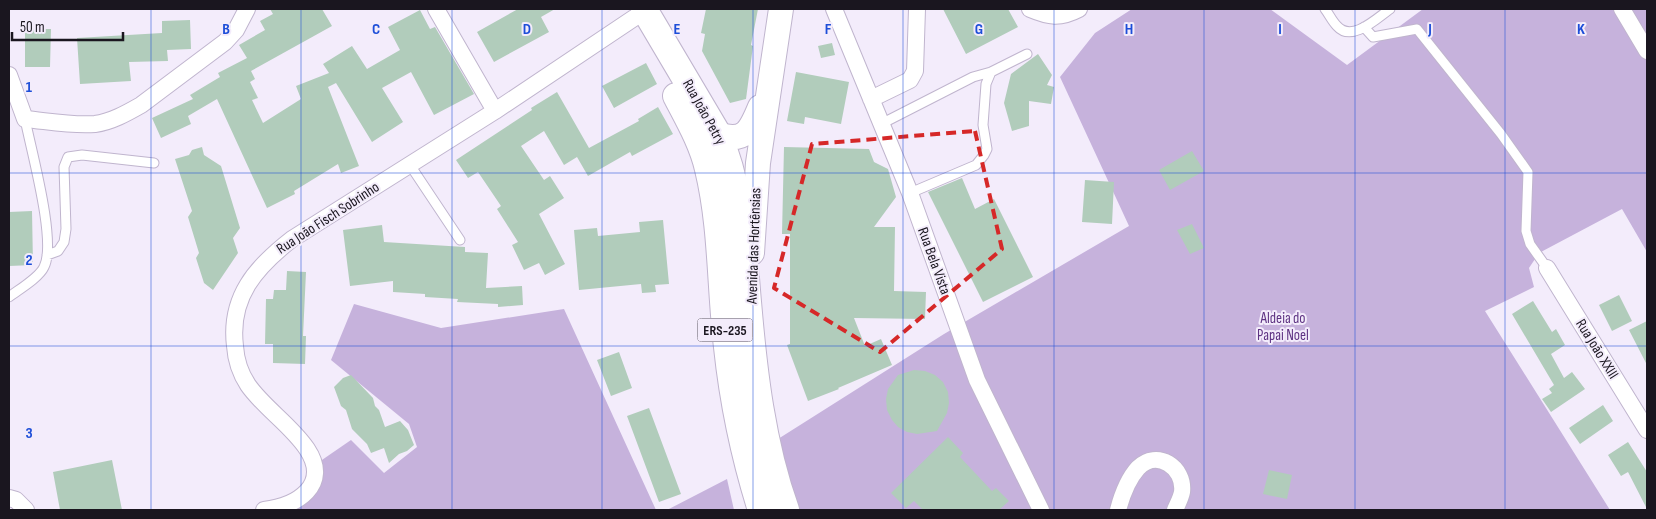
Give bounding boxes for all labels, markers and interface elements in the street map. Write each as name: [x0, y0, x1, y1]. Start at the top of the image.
scale bar: [12, 10, 124, 42]
text: 50 m: [20, 18, 45, 37]
text: B: [222, 20, 230, 39]
text: C: [372, 20, 380, 39]
text: D: [523, 20, 531, 39]
text: E: [674, 20, 681, 39]
text: F: [825, 20, 832, 39]
text: G: [975, 20, 983, 39]
text: H: [1125, 20, 1133, 39]
text: I: [1278, 20, 1282, 39]
text: J: [1427, 20, 1432, 39]
text: K: [1577, 20, 1585, 39]
street label: Rua João Petry: [678, 76, 730, 148]
text: 1: [26, 78, 33, 97]
street label: Rua João Fisch Sobrinho: [273, 178, 383, 258]
street label: Avenida das Hortênsias: [742, 188, 766, 305]
street label: Rua Bela Vista: [913, 225, 955, 297]
text: 2: [25, 251, 33, 270]
park label: Aldeia do Papai Noel: [1257, 309, 1309, 345]
street label: Rua João XXIII: [1571, 316, 1623, 382]
road number: ERS-235: [698, 318, 752, 342]
text: 3: [25, 424, 33, 443]

